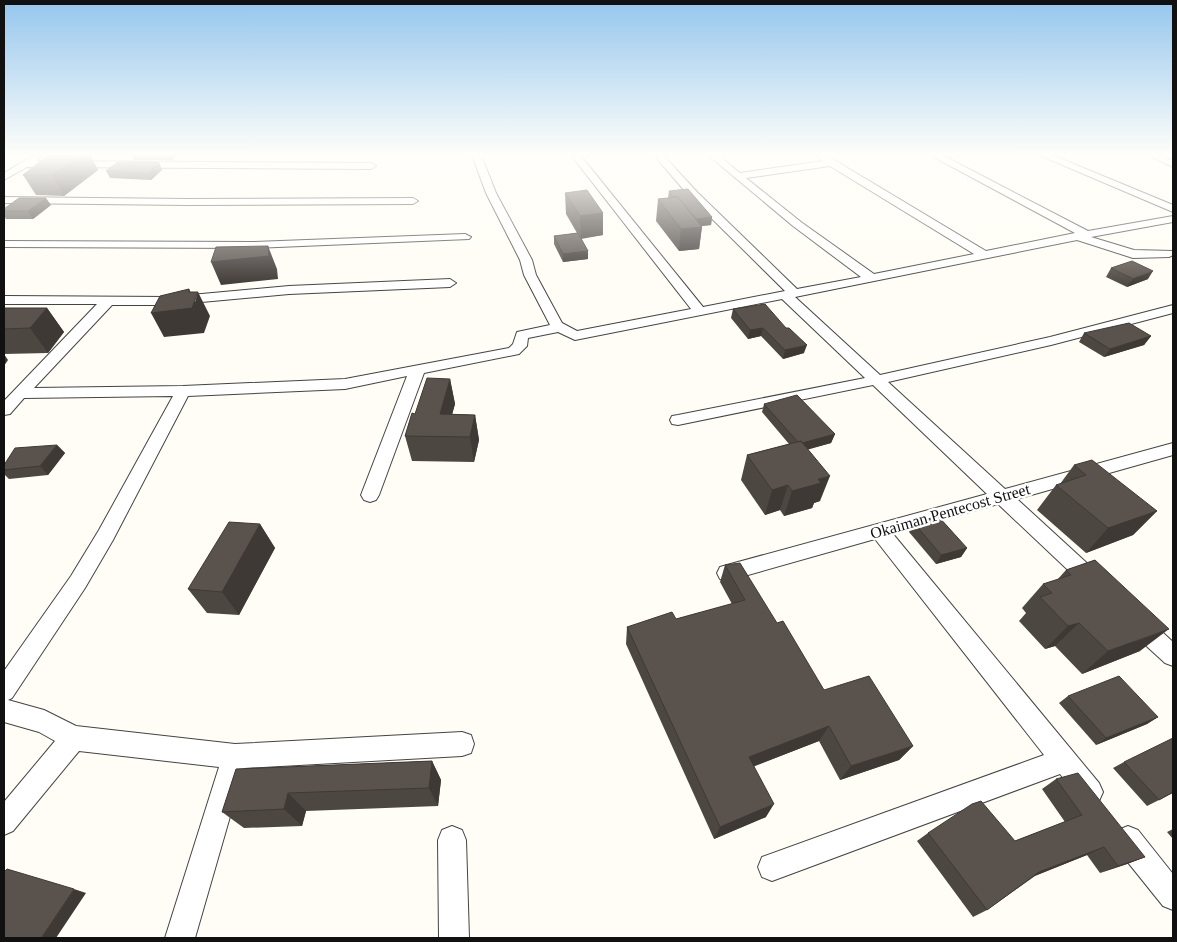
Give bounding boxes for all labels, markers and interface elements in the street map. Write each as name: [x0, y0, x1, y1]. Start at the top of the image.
street label: Okaiman Pentecost Street: [868, 480, 1032, 542]

